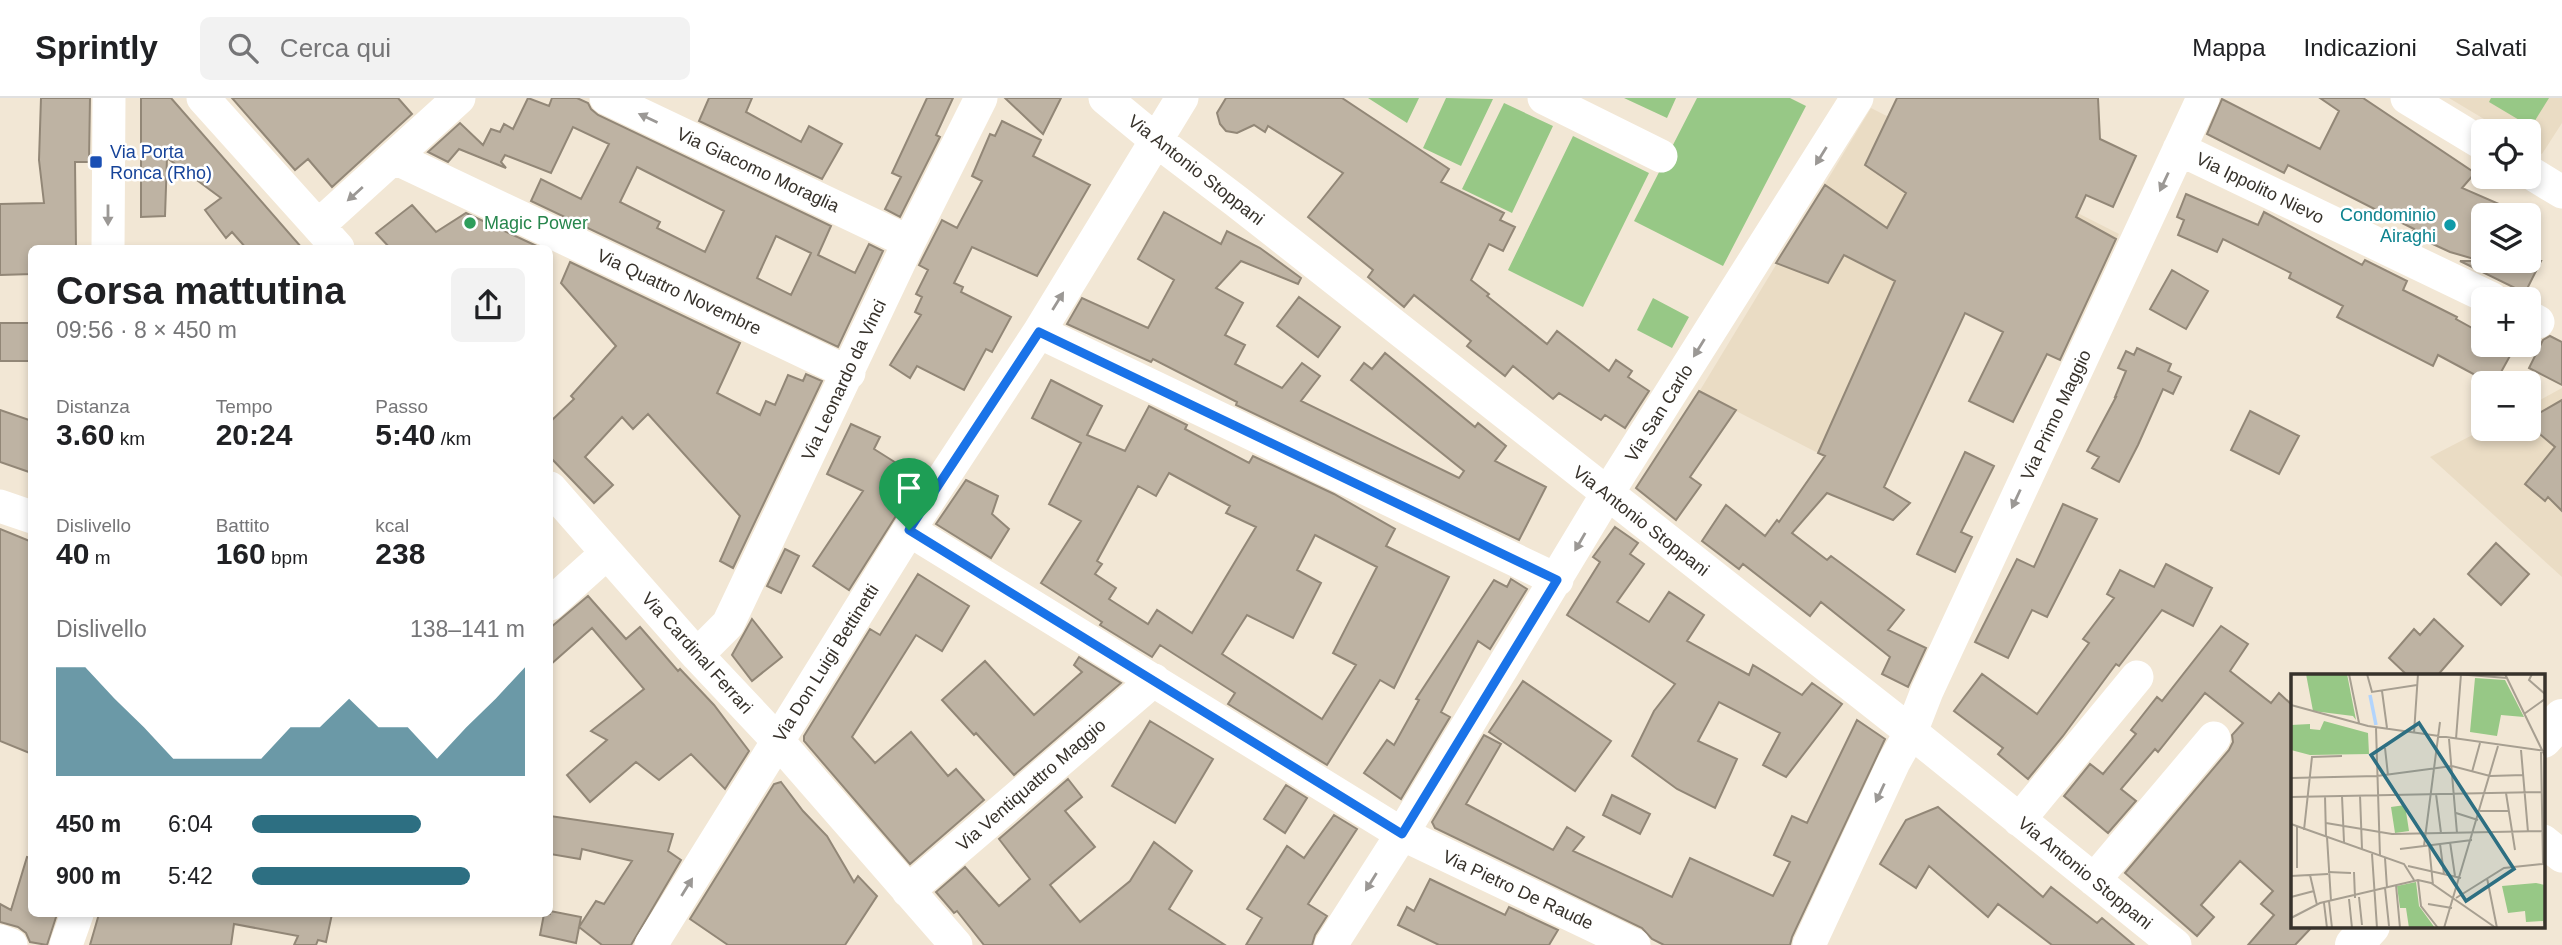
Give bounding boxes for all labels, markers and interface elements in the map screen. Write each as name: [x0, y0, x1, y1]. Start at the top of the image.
search box: [200, 17, 690, 80]
text: Sprintly: [35, 29, 158, 66]
icon: search: [224, 29, 262, 67]
text: Cerca qui: [280, 33, 391, 63]
text: Mappa: [2192, 34, 2266, 61]
text: Indicazioni: [2304, 34, 2417, 61]
text: Salvati: [2455, 34, 2527, 61]
street label: Via Antonio Stoppani: [1124, 111, 1268, 229]
one-way arrow: [638, 112, 658, 124]
map controls: [2471, 119, 2541, 441]
button: locate: [2471, 119, 2541, 189]
street label: Via Giacomo Moraglia: [674, 124, 843, 217]
place label: Via Porta Ronca (Rho): [110, 142, 212, 183]
one-way arrow: [1814, 146, 1827, 165]
street label: Via Ippolito Nievo: [2193, 148, 2327, 228]
marker: Via Porta Ronca (Rho): [88, 154, 104, 170]
one-way arrow: [2158, 172, 2170, 192]
one-way arrow: [346, 186, 364, 202]
button: layers: [2471, 203, 2541, 273]
one-way arrow: [102, 204, 114, 226]
place label: Condominio Airaghi: [2340, 205, 2436, 246]
place label: Magic Power: [484, 213, 588, 233]
marker: Magic Power: [462, 215, 478, 231]
marker: Condominio Airaghi: [2442, 217, 2458, 233]
street label: Via Quattro Novembre: [594, 245, 764, 339]
button: share: [451, 268, 525, 342]
text: Corsa mattutina: [56, 270, 345, 312]
button: +: [2471, 287, 2541, 357]
one-way arrow: [1051, 292, 1064, 311]
street label: Via Leonardo da Vinci: [798, 296, 890, 464]
text: 09:56 · 8 × 450 m: [56, 317, 237, 343]
one-way arrow: [1693, 339, 1706, 358]
street label: Via Primo Maggio: [2017, 347, 2095, 483]
street label: Via San Carlo: [1621, 361, 1697, 465]
button: −: [2471, 371, 2541, 441]
text: Distanza: [56, 396, 130, 417]
text: Tempo: [216, 396, 273, 417]
text: Passo: [375, 396, 428, 417]
text: 3.60: [56, 418, 114, 451]
text: 20:24: [216, 418, 292, 451]
text: 5:40: [375, 418, 435, 451]
text: km: [114, 428, 145, 449]
text: /km: [435, 428, 471, 449]
pin: [879, 458, 939, 530]
street label: Via Antonio Stoppani: [1569, 462, 1713, 580]
icon: arrive: [890, 469, 928, 507]
one-way arrow: [2010, 489, 2022, 509]
text: Dislivello: [56, 515, 131, 536]
text: Battito: [216, 515, 270, 536]
text: kcal: [375, 515, 409, 536]
one-way arrow: [1573, 532, 1586, 551]
text: 40: [56, 537, 89, 570]
text: 160: [216, 537, 266, 570]
text: 238: [375, 537, 425, 570]
text: m: [89, 547, 110, 568]
text: bpm: [266, 547, 308, 568]
street label: Via Don Luigi Bettinetti: [769, 581, 883, 745]
street label: Via Cardinal Ferrari: [637, 588, 757, 718]
text: Dislivello: [56, 616, 147, 642]
text: 138–141 m: [410, 616, 525, 642]
inset map: [2291, 674, 2544, 928]
street label: Via Ventiquattro Maggio: [952, 715, 1110, 855]
one-way arrow: [1874, 783, 1885, 803]
text: 450 m: [56, 811, 121, 837]
text: 6:04: [168, 811, 213, 837]
street label: Via Antonio Stoppani: [2014, 813, 2156, 933]
street label: Via Pietro De Raude: [1440, 846, 1596, 934]
text: 900 m: [56, 863, 121, 889]
text: 5:42: [168, 863, 213, 889]
one-way arrow: [1365, 872, 1378, 892]
one-way arrow: [680, 877, 693, 896]

